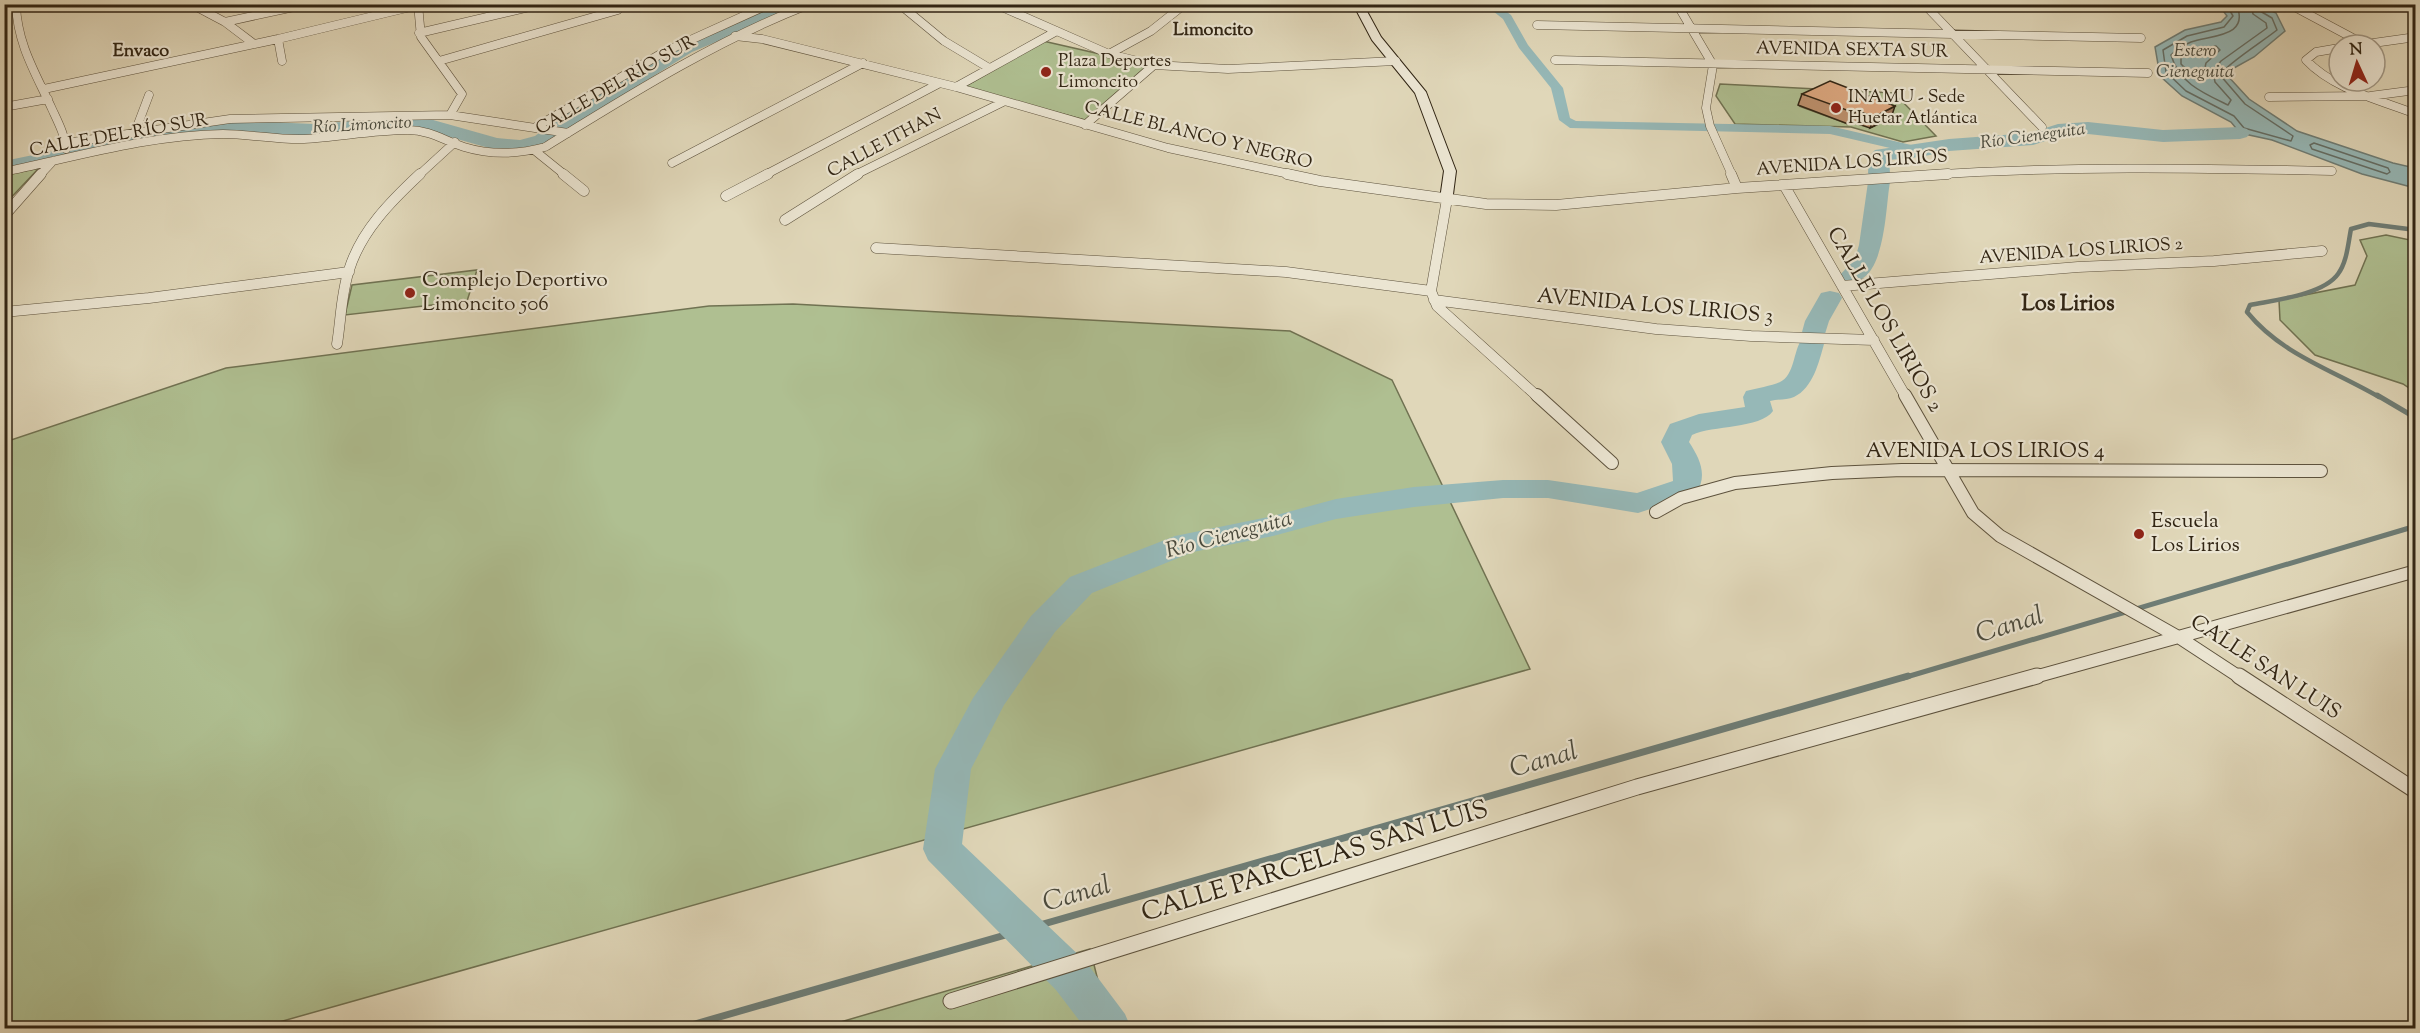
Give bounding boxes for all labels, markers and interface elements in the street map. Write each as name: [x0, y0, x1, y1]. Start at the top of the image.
district label: Limoncito: [1173, 18, 1253, 44]
street label: CALLE DEL RÍO SUR: [531, 29, 701, 142]
north arrow: [2327, 33, 2387, 93]
street label: AVENIDA SEXTA SUR: [1756, 36, 1949, 66]
district label: Envaco: [113, 39, 169, 65]
water label: Estero Cieneguita: [2156, 39, 2234, 86]
text: N: [2349, 39, 2364, 62]
place label: Plaza Deportes Limoncito: [1058, 49, 1171, 96]
marker: Plaza Deportes Limoncito: [1039, 65, 1053, 79]
place label: INAMU - Sede Huetar Atlántica: [1848, 85, 1978, 132]
street label: CALLE BLANCO Y NEGRO: [1081, 95, 1315, 177]
marker: INAMU - Sede Huetar Atlántica: [1829, 101, 1843, 115]
street label: CALLE ITHAN: [823, 103, 947, 185]
street label: CALLE DEL RÍO SUR: [28, 107, 210, 165]
water label: Río Limoncito: [312, 110, 412, 142]
water label: Río Cieneguita: [1979, 117, 2087, 157]
street label: AVENIDA LOS LIRIOS: [1755, 144, 1949, 184]
street label: CALLE LOS LIRIOS 2: [1819, 222, 1949, 418]
street label: AVENIDA LOS LIRIOS 2: [1978, 232, 2184, 272]
place label: Complejo Deportivo Limoncito 506: [422, 266, 608, 320]
street label: AVENIDA LOS LIRIOS 3: [1536, 282, 1774, 332]
marker: Complejo Deportivo Limoncito 506: [403, 286, 417, 300]
district label: Los Lirios: [2021, 289, 2115, 321]
street label: AVENIDA LOS LIRIOS 4: [1865, 437, 2105, 467]
water label: Río Cieneguita: [1162, 504, 1296, 568]
place label: Escuela Los Lirios: [2151, 507, 2240, 561]
marker: Escuela Los Lirios: [2132, 527, 2146, 541]
water label: Canal: [1971, 597, 2049, 655]
street label: CALLE SAN LUIS: [2184, 608, 2346, 728]
water label: Canal: [1505, 733, 1583, 789]
street label: CALLE PARCELAS SAN LUIS: [1137, 791, 1493, 933]
water label: Canal: [1038, 867, 1116, 923]

